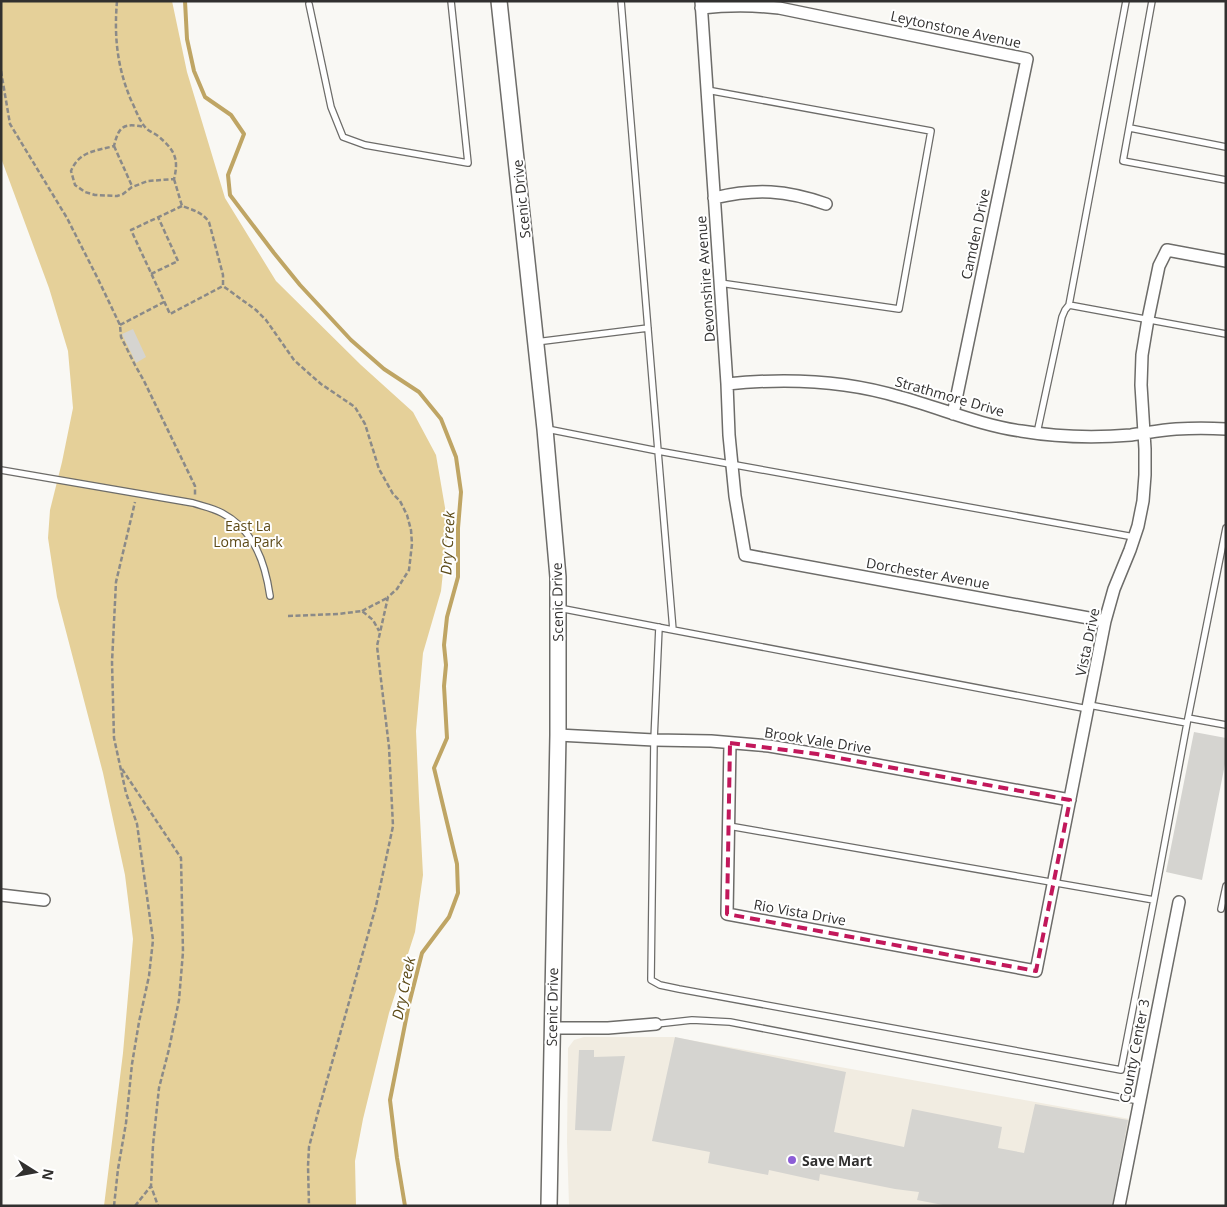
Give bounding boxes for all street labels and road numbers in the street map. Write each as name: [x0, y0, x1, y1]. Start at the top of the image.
street label: Leytonstone Avenue: [889, 6, 1023, 52]
street label: Scenic Drive: [507, 159, 535, 239]
street label: Camden Drive: [956, 187, 994, 281]
street label: Devonshire Avenue: [691, 215, 719, 343]
street label: Strathmore Drive: [893, 371, 1007, 421]
street label: Dorchester Avenue: [865, 553, 991, 593]
street label: Scenic Drive: [547, 562, 567, 642]
street label: Vista Drive: [1071, 606, 1104, 678]
street label: Brook Vale Drive: [763, 722, 873, 758]
street label: Rio Vista Drive: [752, 895, 848, 929]
street label: Scenic Drive: [542, 967, 562, 1047]
street label: County Center 3: [1115, 997, 1153, 1105]

